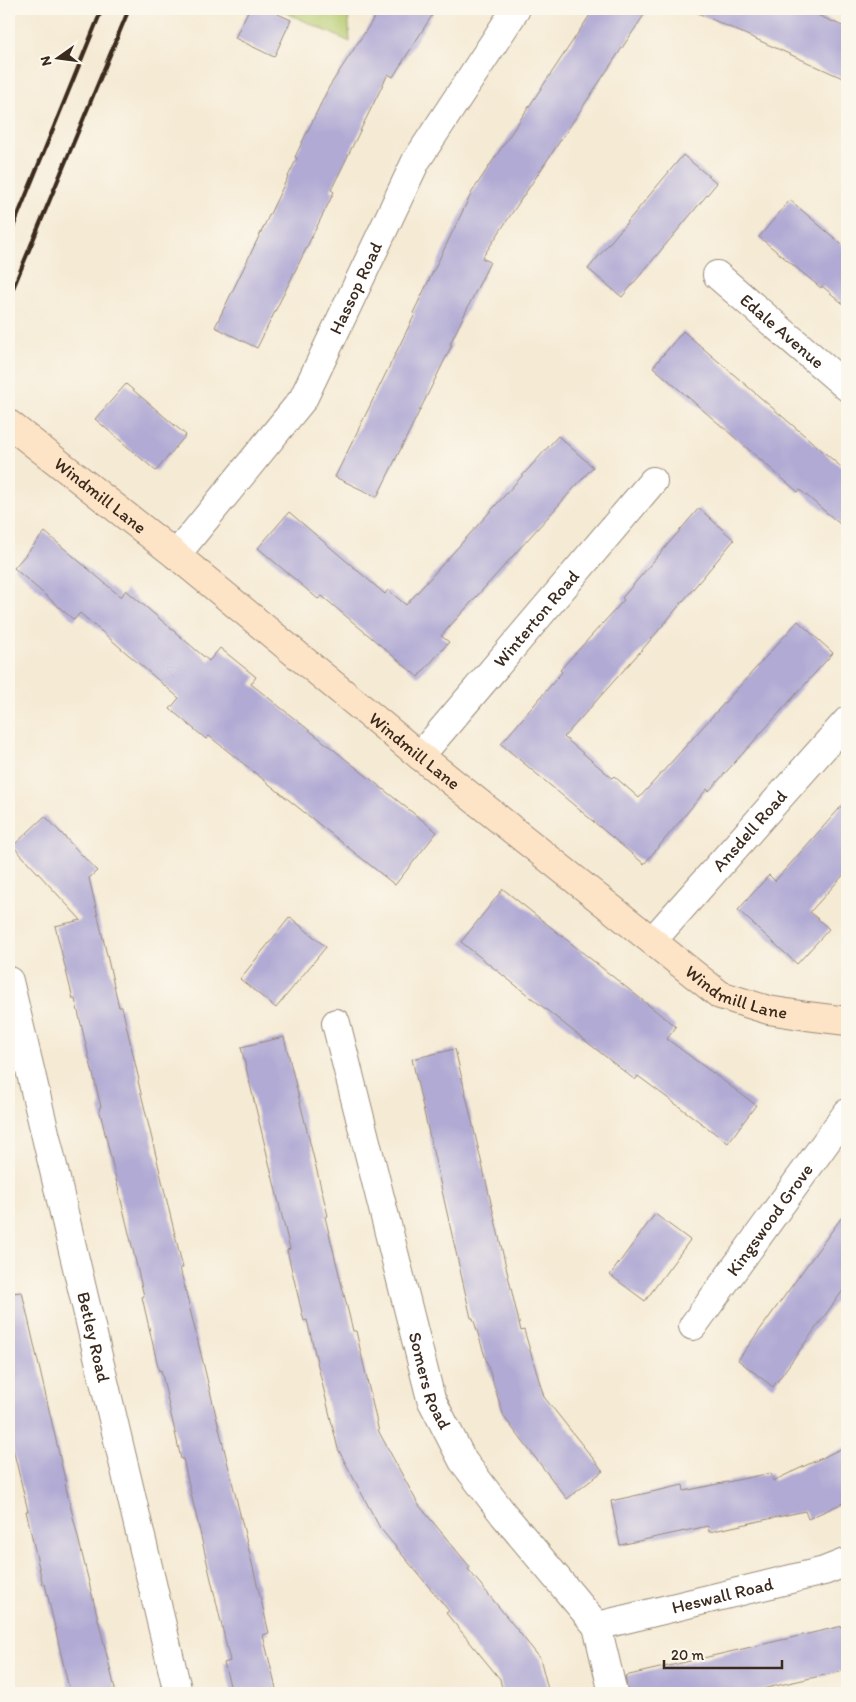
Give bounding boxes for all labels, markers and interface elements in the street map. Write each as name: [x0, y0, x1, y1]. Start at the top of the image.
north arrow: [32, 32, 82, 82]
text: N: [36, 54, 55, 68]
street label: Hassop Road: [324, 238, 387, 338]
street label: Edale Avenue: [735, 289, 829, 373]
street label: Windmill Lane: [50, 453, 151, 539]
street label: Winterton Road: [489, 565, 584, 672]
street label: Windmill Lane: [364, 707, 465, 795]
street label: Ansdell Road: [708, 785, 792, 876]
street label: Windmill Lane: [681, 961, 789, 1024]
street label: Kingswood Grove: [722, 1159, 818, 1280]
street label: Betley Road: [72, 1290, 115, 1385]
street label: Somers Road: [404, 1330, 456, 1433]
street label: Heswall Road: [669, 1573, 776, 1619]
scale bar: [664, 1637, 781, 1669]
text: 20 m: [671, 1646, 705, 1664]

